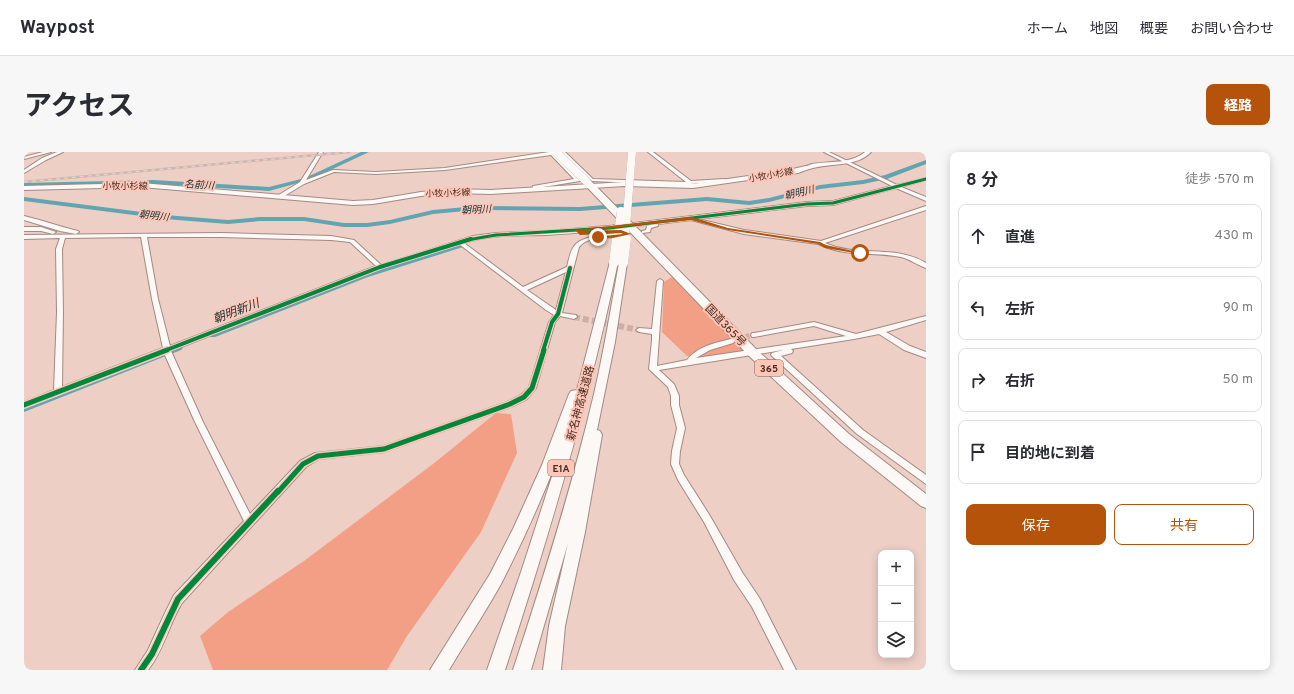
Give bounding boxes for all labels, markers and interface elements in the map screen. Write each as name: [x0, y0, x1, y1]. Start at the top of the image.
text: Waypost: [20, 16, 95, 40]
text: ホーム: [1026, 21, 1068, 38]
text: 地図: [1090, 21, 1118, 38]
text: 概要: [1140, 21, 1168, 38]
text: お問い合わせ: [1190, 21, 1274, 38]
button: 経路: [1206, 84, 1270, 125]
text: アクセス: [24, 90, 135, 126]
street label: 小牧小杉線: [748, 166, 795, 185]
text: 8 分: [966, 170, 998, 192]
text: 徒歩 · 570 m: [1185, 172, 1254, 188]
water label: 名前川: [183, 178, 215, 193]
street label: 小牧小杉線: [102, 181, 148, 192]
water label: 朝明川: [783, 184, 816, 203]
street label: 小牧小杉線: [425, 187, 472, 200]
water label: 朝明川: [461, 203, 492, 218]
water label: 朝明川: [138, 208, 170, 225]
icon: ahead: [967, 225, 989, 247]
route end: [589, 228, 607, 246]
text: 430 m: [1215, 228, 1253, 244]
text: 直進: [1005, 229, 1035, 248]
route start: [851, 244, 869, 262]
water label: 朝明新川: [211, 295, 263, 328]
icon: left: [967, 297, 989, 319]
text: 90 m: [1223, 300, 1253, 316]
text: 左折: [1005, 301, 1035, 320]
street label: 国道365号: [702, 302, 749, 350]
road number: 365: [755, 360, 783, 376]
street label: 新名神高速道路: [564, 364, 598, 442]
icon: right: [967, 369, 989, 391]
text: 50 m: [1223, 372, 1253, 388]
text: 右折: [1005, 373, 1035, 392]
icon: arrive: [967, 441, 989, 463]
text: 目的地に到着: [1005, 445, 1095, 464]
road number: E1A: [548, 460, 574, 476]
button: 保存: [966, 504, 1106, 545]
button: 共有: [1114, 504, 1254, 545]
map controls: [878, 550, 914, 658]
button: +: [878, 550, 914, 586]
button: −: [878, 586, 914, 622]
button: layers: [878, 622, 914, 658]

